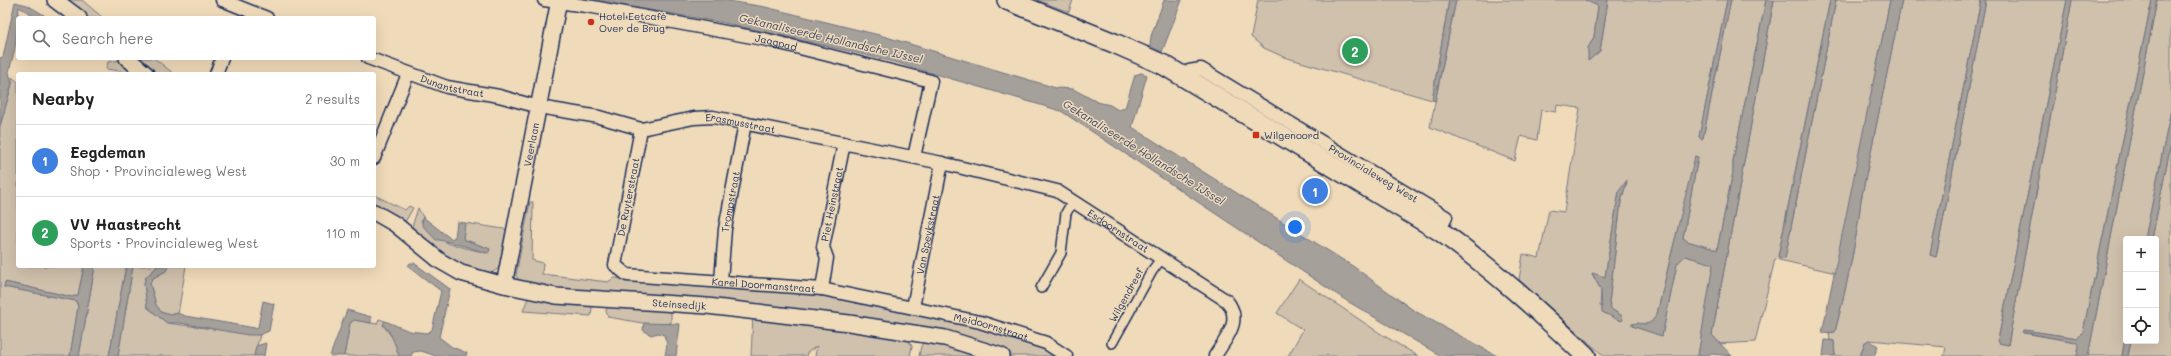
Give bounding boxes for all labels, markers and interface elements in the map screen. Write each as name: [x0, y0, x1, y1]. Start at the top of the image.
place label: Hotel Eetcafé Over de Brug: [599, 9, 666, 35]
water label: Gekanaliseerde Hollandsche IJssel: [738, 10, 924, 66]
search box: [16, 16, 376, 60]
marker: Hotel Eetcafé Over de Brug: [586, 17, 596, 27]
icon: search: [30, 27, 52, 49]
text: Search here: [62, 28, 153, 48]
street label: Jaagpad: [754, 31, 798, 54]
pin: 2: [1342, 36, 1368, 66]
street label: Dunantstraat: [418, 71, 485, 100]
text: Nearby: [32, 87, 94, 109]
text: 2 results: [305, 90, 360, 107]
water label: Gekanaliseerde Hollandsche IJssel: [1060, 96, 1228, 208]
street label: Erasmusstraat: [705, 110, 777, 136]
street label: Veerlaan: [520, 121, 542, 168]
place label: Wilgenoord: [1264, 128, 1319, 142]
marker: Wilgenoord: [1251, 130, 1261, 140]
street label: Provincialeweg West: [1326, 141, 1421, 206]
text: Eegdeman: [70, 142, 146, 162]
text: 1: [42, 152, 48, 169]
text: 30 m: [330, 152, 360, 169]
street label: De Ruyterstraat: [613, 156, 643, 238]
text: Shop · Provincialeweg West: [70, 162, 247, 179]
street label: Piet Heinstraat: [817, 165, 846, 243]
street label: Trompstraat: [718, 170, 743, 233]
pin: 1: [1302, 176, 1328, 206]
street label: Van Speykstraat: [913, 193, 942, 276]
street label: Esdoornstraat: [1085, 206, 1152, 256]
text: VV Haastrecht: [70, 214, 181, 234]
your location: [1285, 217, 1305, 237]
text: 2: [41, 224, 49, 241]
text: 110 m: [326, 224, 360, 241]
text: Sports · Provincialeweg West: [70, 234, 258, 251]
map controls: [2123, 236, 2159, 344]
button: +: [2123, 236, 2159, 272]
street label: Wilgendreef: [1105, 265, 1147, 324]
button: −: [2123, 272, 2159, 308]
street label: Karel Doormanstraat: [711, 274, 816, 296]
street label: Steinsedijk: [652, 295, 707, 313]
button: locate: [2123, 308, 2159, 344]
street label: Meidoornstraat: [953, 310, 1030, 344]

